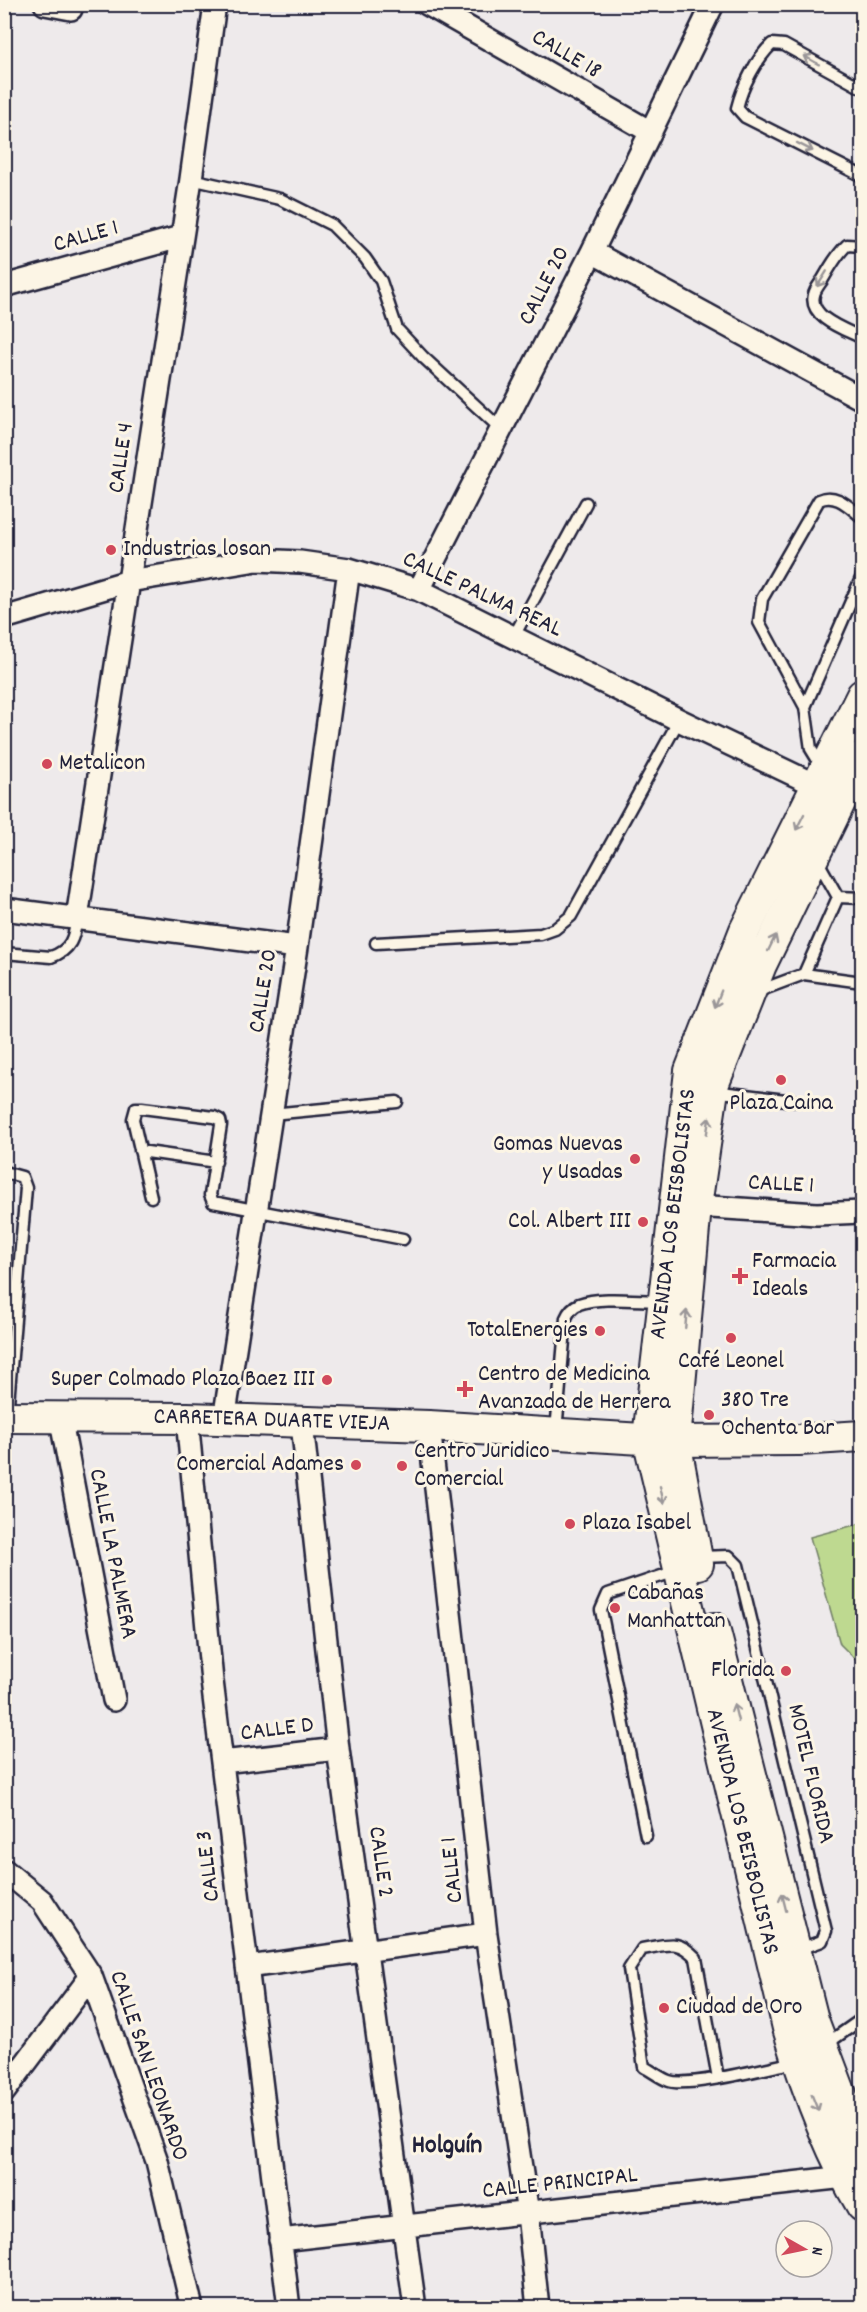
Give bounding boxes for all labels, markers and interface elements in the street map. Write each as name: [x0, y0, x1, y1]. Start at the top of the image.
street label: CALLE 18: [525, 21, 607, 89]
one-way arrow: [803, 54, 820, 66]
one-way arrow: [795, 141, 813, 153]
street label: CALLE 1: [49, 212, 123, 262]
street label: CALLE 20: [511, 241, 579, 331]
one-way arrow: [816, 271, 829, 288]
street label: CALLE 4: [100, 421, 144, 495]
place label: Industrias losan: [123, 533, 271, 567]
marker: Industrias losan: [104, 543, 118, 557]
street label: CALLE PALMA REAL: [396, 543, 568, 647]
place label: Metalicon: [59, 747, 145, 781]
marker: Metalicon: [40, 757, 54, 771]
one-way arrow: [794, 813, 805, 831]
one-way arrow: [766, 934, 778, 952]
street label: CALLE 20: [241, 947, 287, 1035]
one-way arrow: [712, 990, 723, 1008]
marker: Plaza Caina: [774, 1073, 788, 1087]
street label: AVENIDA LOS BEISBOLISTAS: [642, 1087, 706, 1341]
place label: Plaza Caina: [729, 1087, 834, 1121]
one-way arrow: [702, 1116, 713, 1136]
place label: Gomas Nuevas y Usadas: [493, 1128, 623, 1190]
marker: Gomas Nuevas y Usadas: [628, 1152, 642, 1166]
street label: CALLE 1: [747, 1166, 815, 1204]
place label: Col. Albert III: [508, 1205, 632, 1239]
marker: Col. Albert III: [636, 1215, 650, 1229]
place label: Farmacia Ideals: [752, 1245, 837, 1307]
marker: Farmacia Ideals: [733, 1269, 747, 1283]
one-way arrow: [681, 1310, 692, 1330]
place label: TotalEnergies: [467, 1314, 588, 1348]
marker: TotalEnergies: [593, 1324, 607, 1338]
marker: Café Leonel: [724, 1331, 738, 1345]
place label: Café Leonel: [678, 1345, 784, 1379]
place label: Centro de Medicina Avanzada de Herrera: [478, 1358, 671, 1420]
place label: Super Colmado Plaza Baez III: [51, 1363, 316, 1397]
marker: Super Colmado Plaza Baez III: [320, 1373, 334, 1387]
marker: Centro de Medicina Avanzada de Herrera: [456, 1380, 474, 1398]
place label: 380 Tre Ochenta Bar: [721, 1384, 834, 1446]
street label: CARRETERA DUARTE VIEJA: [154, 1401, 391, 1442]
marker: 380 Tre Ochenta Bar: [702, 1408, 716, 1422]
place label: Centro Juridico Comercial: [414, 1435, 550, 1497]
place label: Comercial Adames: [176, 1448, 344, 1482]
marker: Comercial Adames: [349, 1458, 363, 1472]
marker: Centro Juridico Comercial: [395, 1459, 409, 1473]
street label: CALLE LA PALMERA: [79, 1466, 145, 1642]
one-way arrow: [656, 1485, 668, 1504]
place label: Plaza Isabel: [582, 1507, 691, 1541]
marker: Plaza Isabel: [563, 1517, 577, 1531]
place label: Cabañas Manhattan: [627, 1577, 726, 1639]
marker: Cabañas Manhattan: [608, 1601, 622, 1615]
place label: Florida: [711, 1654, 775, 1688]
marker: Florida: [779, 1664, 793, 1678]
street label: MOTEL FLORIDA: [777, 1701, 843, 1847]
one-way arrow: [729, 1704, 741, 1723]
street label: AVENIDA LOS BEISBOLISTAS: [696, 1705, 787, 1958]
street label: CALLE D: [239, 1709, 315, 1751]
street label: CALLE 2: [358, 1824, 402, 1900]
street label: CALLE 3: [188, 1828, 230, 1904]
street label: CALLE 1: [433, 1835, 473, 1905]
one-way arrow: [778, 1893, 789, 1912]
street label: CALLE SAN LEONARDO: [99, 1966, 197, 2166]
place label: Ciudad de Oro: [676, 1991, 803, 2025]
marker: Ciudad de Oro: [657, 2001, 671, 2015]
one-way arrow: [810, 2093, 821, 2112]
district label: Holguín: [412, 2128, 482, 2165]
street label: CALLE PRINCIPAL: [481, 2159, 640, 2209]
north arrow: [774, 2219, 834, 2279]
text: N: [804, 2245, 828, 2257]

